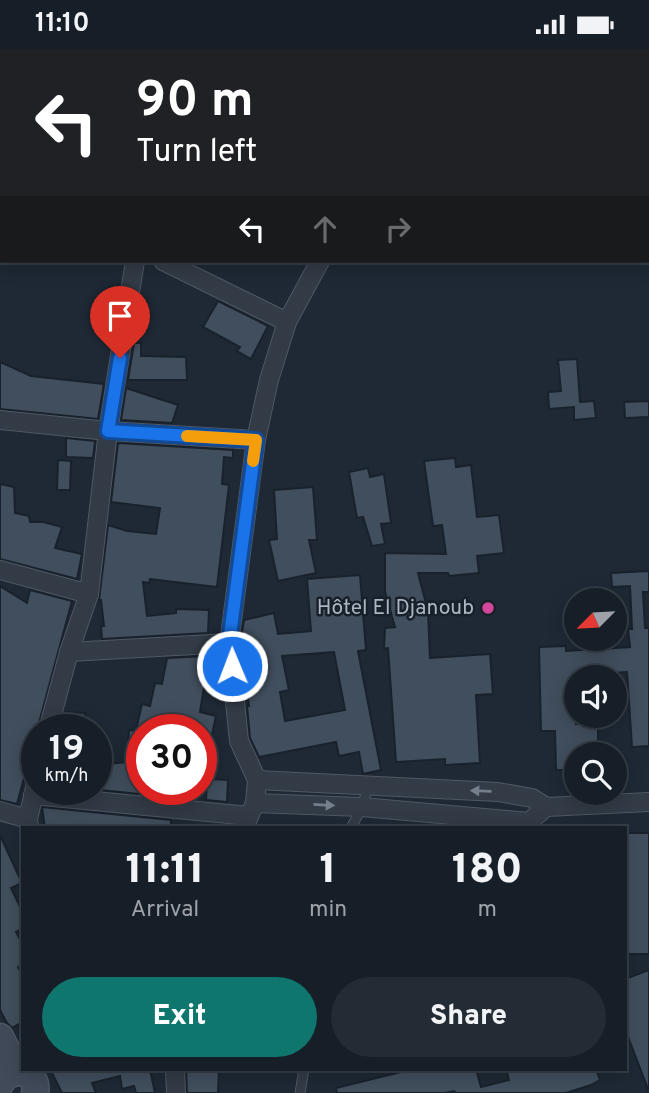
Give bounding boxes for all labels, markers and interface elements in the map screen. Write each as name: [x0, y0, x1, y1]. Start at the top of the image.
text: 11:10: [35, 8, 90, 41]
text: 90 m: [136, 72, 254, 134]
icon: left: [21, 77, 112, 168]
text: Turn left: [136, 133, 257, 173]
icon: left: [233, 210, 271, 248]
icon: ahead: [306, 210, 344, 248]
icon: right: [379, 210, 417, 248]
pin: [90, 286, 150, 358]
icon: arrive: [101, 297, 139, 335]
north arrow: [564, 588, 626, 651]
map controls: [564, 588, 627, 805]
place label: Hôtel El Djanoub: [317, 595, 474, 622]
marker: Hôtel El Djanoub: [480, 600, 496, 616]
position arrow: [195, 629, 269, 703]
button: sound: [564, 665, 627, 728]
speed limit sign: 30: [126, 714, 217, 805]
text: 19: [49, 728, 84, 772]
button: search: [564, 742, 627, 805]
text: km/h: [45, 765, 88, 788]
one-way arrow: [469, 786, 491, 797]
one-way arrow: [313, 800, 335, 811]
text: 11:11: [125, 845, 205, 898]
text: 1: [320, 845, 337, 898]
text: 180: [452, 845, 523, 898]
text: Arrival: [131, 896, 199, 925]
text: min: [309, 896, 347, 925]
text: m: [477, 896, 497, 925]
button: Exit: [42, 977, 317, 1057]
button: Share: [331, 977, 606, 1057]

